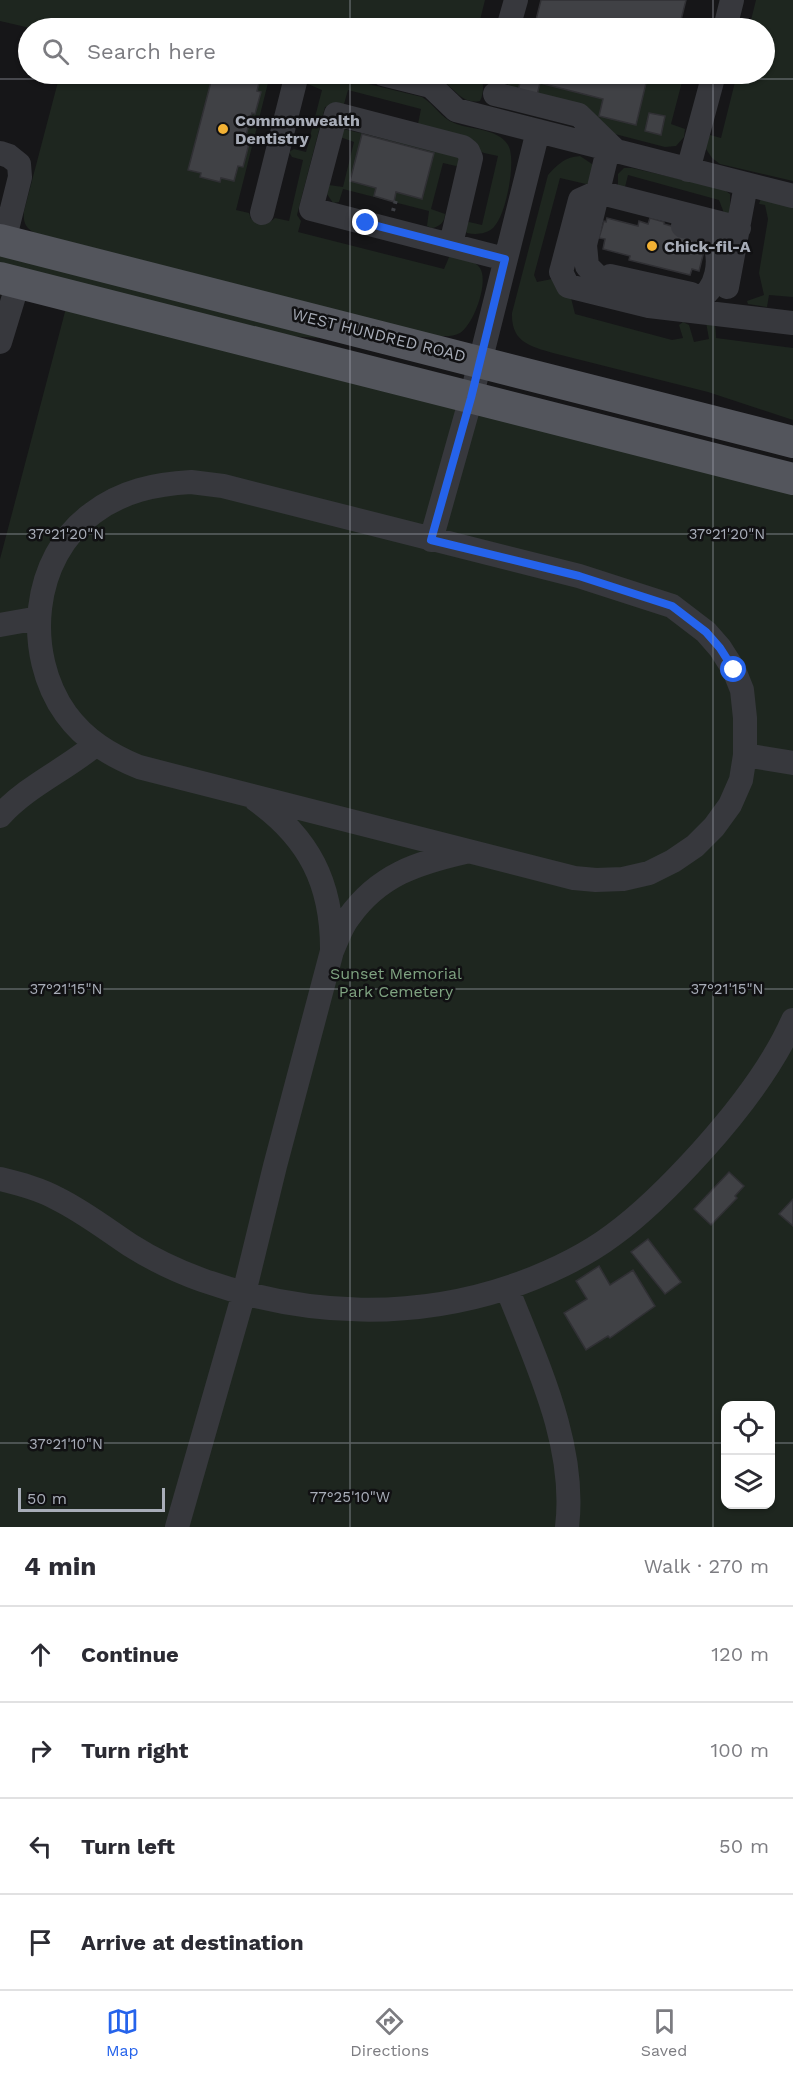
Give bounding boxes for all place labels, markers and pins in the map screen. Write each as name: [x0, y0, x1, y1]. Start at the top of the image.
place label: Commonwealth Dentistry: [235, 111, 360, 148]
marker: Commonwealth Dentistry: [216, 122, 230, 136]
place label: Chick-fil-A: [664, 237, 751, 256]
marker: Chick-fil-A: [645, 239, 659, 253]

